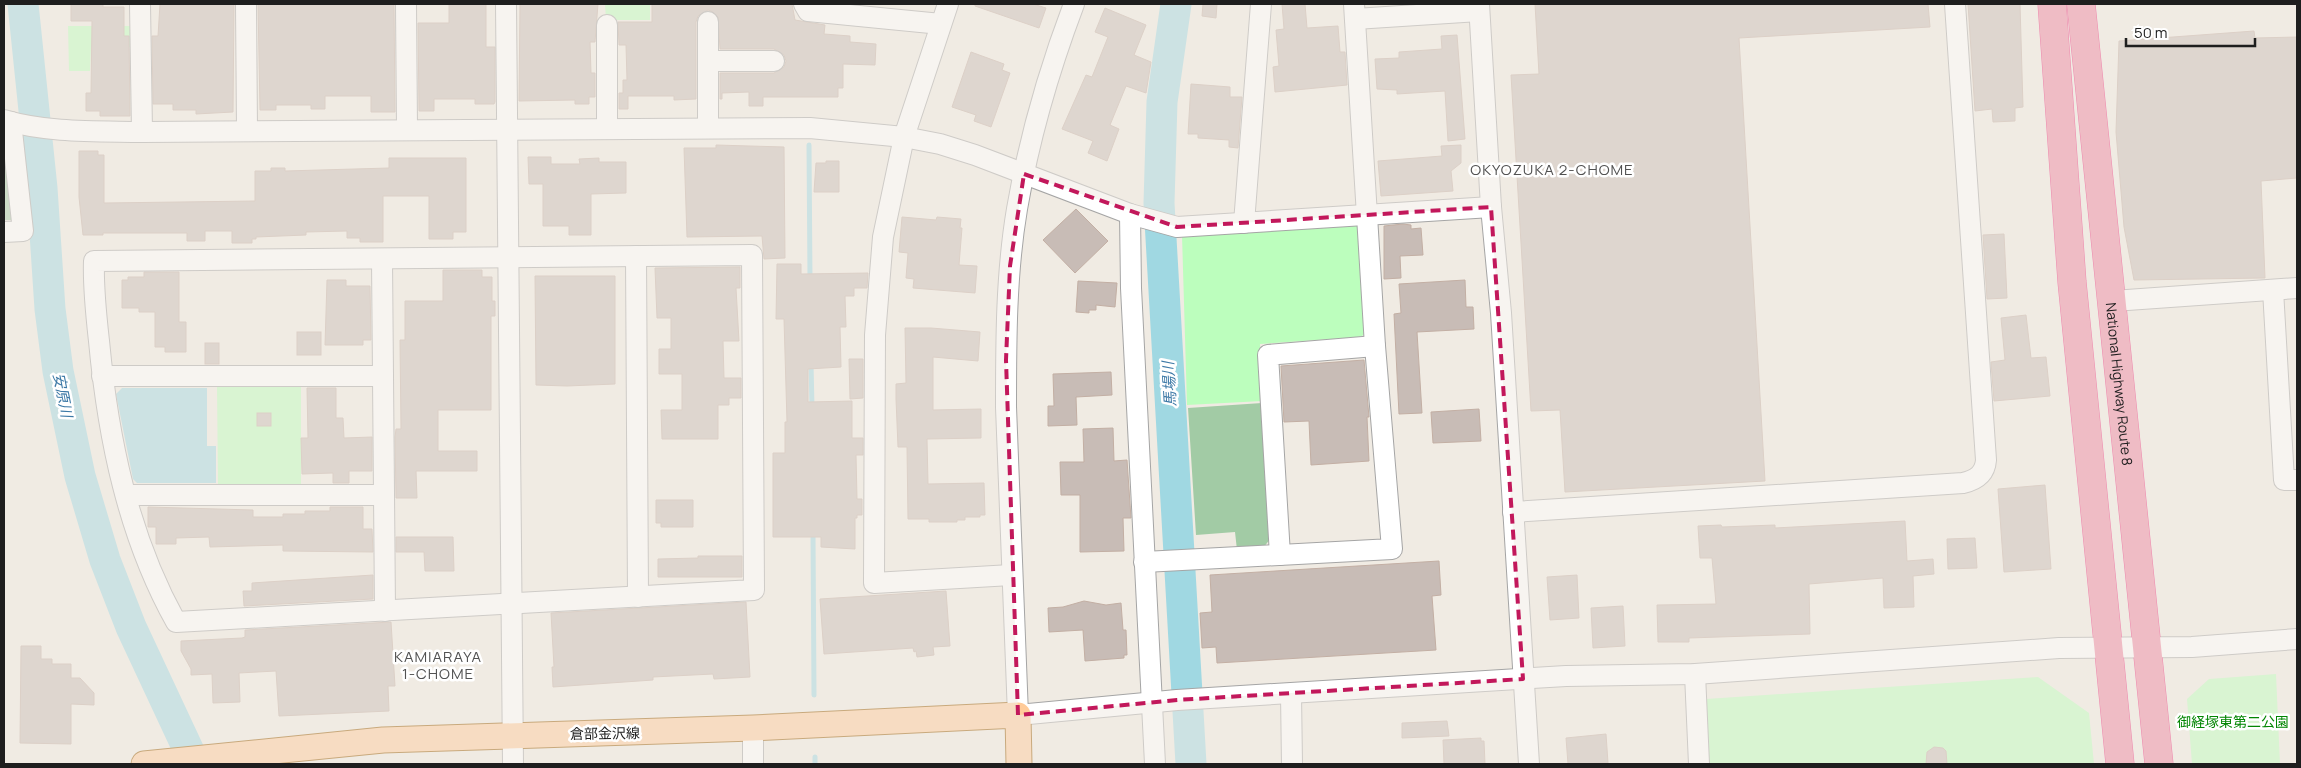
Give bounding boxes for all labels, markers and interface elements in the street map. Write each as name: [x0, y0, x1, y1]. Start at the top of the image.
scale bar: [2126, 15, 2255, 47]
text: 50 m: [2134, 22, 2168, 43]
district label: OKYOZUKA 2-CHOME: [1470, 159, 1634, 180]
street label: National Highway Route 8: [2102, 301, 2138, 467]
water label: 馬場川: [1157, 359, 1181, 407]
water label: 安原川: [48, 371, 78, 421]
district label: KAMIARAYA 1-CHOME: [394, 646, 482, 684]
park label: 御経塚東第二公園: [2177, 712, 2289, 731]
street label: 倉部金沢線: [570, 723, 640, 743]

